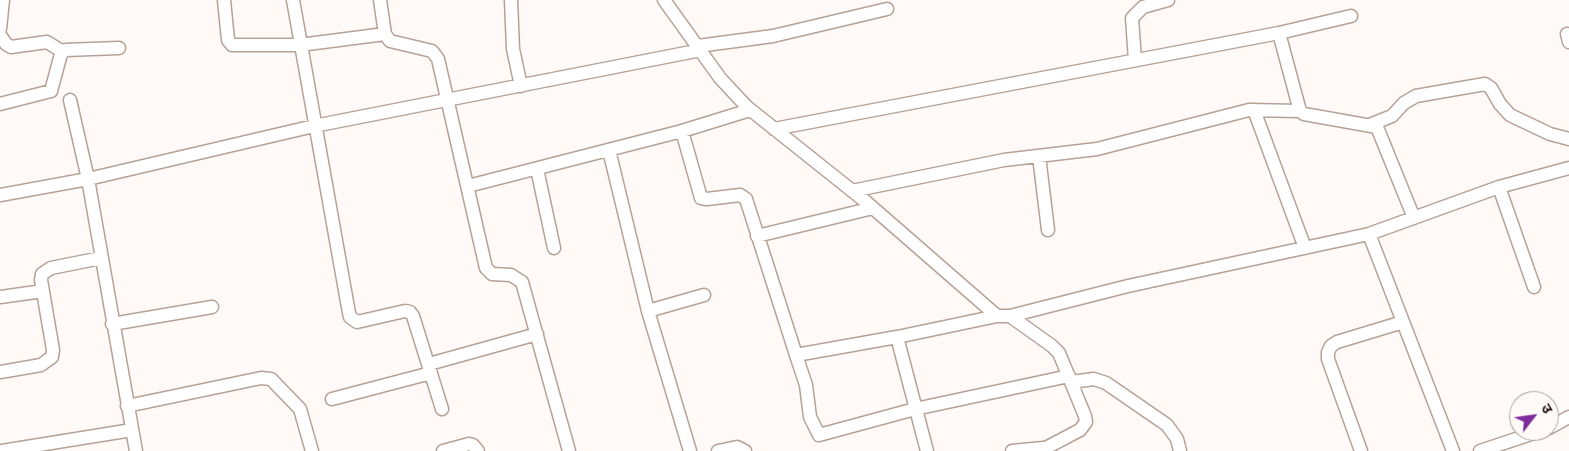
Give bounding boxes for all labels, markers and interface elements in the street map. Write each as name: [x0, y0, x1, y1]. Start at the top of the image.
north arrow: [1509, 391, 1559, 441]
text: उ: [1537, 401, 1556, 417]

